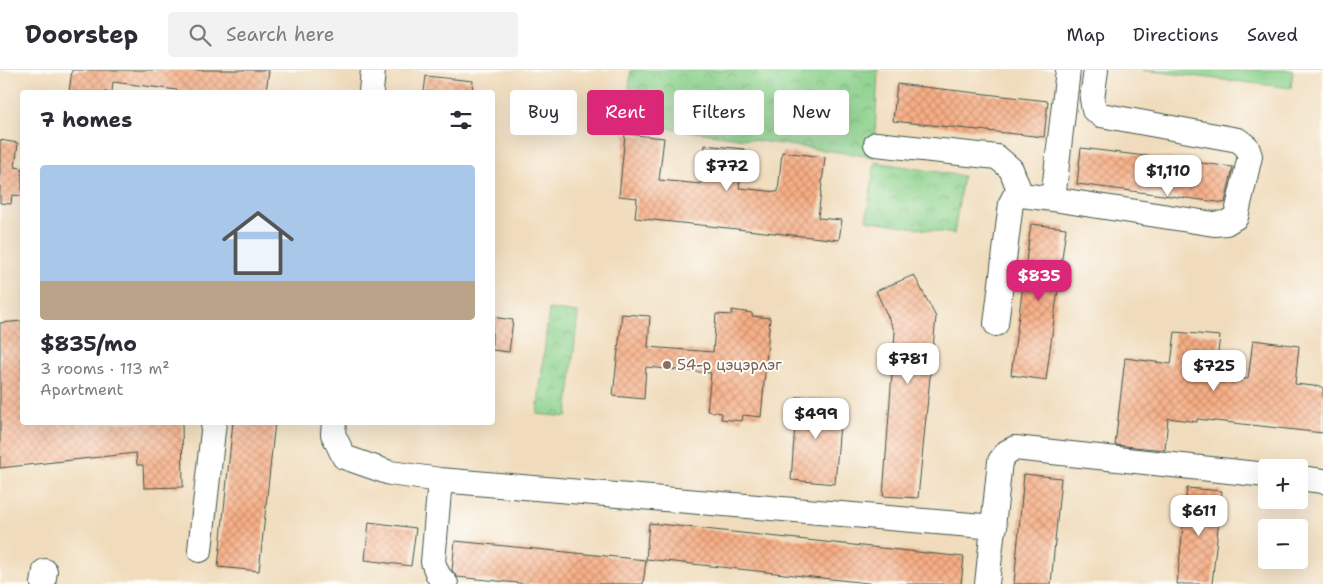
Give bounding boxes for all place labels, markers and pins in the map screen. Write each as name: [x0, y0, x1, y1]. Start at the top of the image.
pin: $772: [697, 150, 757, 192]
pin: $1,110: [1127, 154, 1209, 197]
pin: $835: [1009, 260, 1069, 302]
pin: $781: [878, 342, 938, 385]
pin: $725: [1184, 350, 1244, 392]
place label: 54-р цэцэрлэг: [677, 355, 782, 375]
marker: 54-р цэцэрлэг: [661, 359, 673, 371]
pin: $499: [786, 398, 846, 440]
pin: $611: [1169, 494, 1229, 537]

